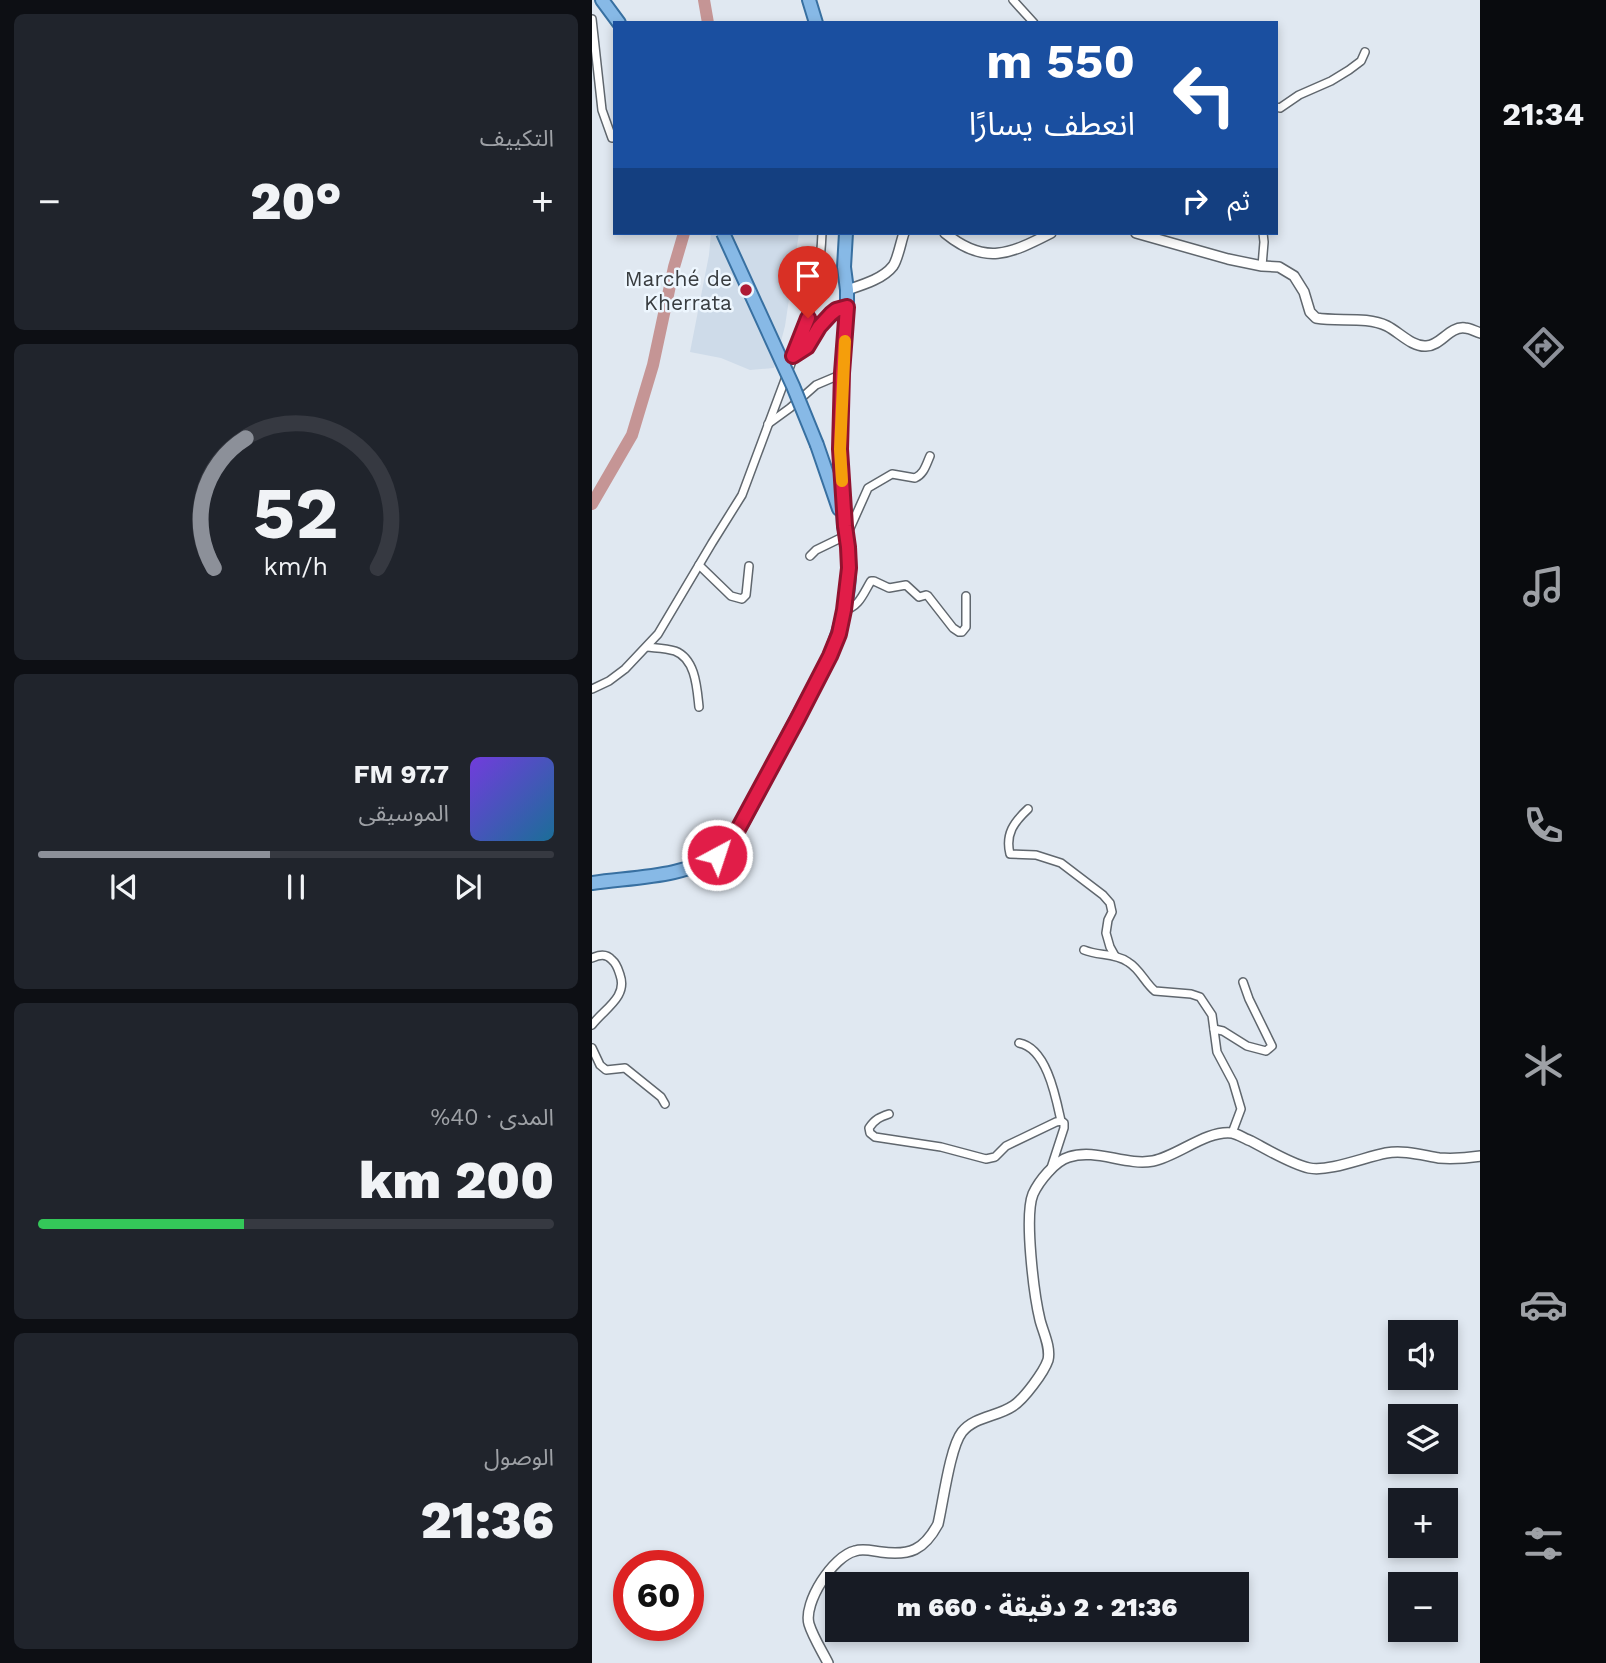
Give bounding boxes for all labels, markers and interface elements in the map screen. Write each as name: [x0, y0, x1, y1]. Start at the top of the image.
text: 550 m: [986, 32, 1135, 90]
icon: left: [1159, 49, 1250, 140]
text: 21:34: [1502, 95, 1584, 133]
text: انعطف يسارًا: [969, 105, 1135, 143]
text: التكييف: [480, 125, 554, 152]
text: 20°: [250, 171, 342, 232]
text: −: [38, 179, 61, 223]
text: +: [531, 179, 554, 223]
icon: right: [1176, 182, 1214, 220]
text: ثم: [1228, 186, 1250, 216]
pin: [778, 246, 838, 318]
icon: arrive: [789, 257, 827, 295]
place label: Marché de Kherrata: [625, 266, 732, 315]
marker: Marché de Kherrata: [738, 282, 754, 298]
icon: directions: [1519, 323, 1568, 372]
text: 52: [253, 470, 339, 556]
text: km/h: [264, 551, 328, 580]
icon: music: [1519, 562, 1568, 611]
text: 97.7 FM: [354, 759, 449, 789]
text: الموسيقى: [358, 800, 449, 827]
icon: phone: [1519, 801, 1568, 850]
position arrow: [680, 818, 754, 892]
icon: previous: [105, 868, 143, 906]
icon: pause: [277, 868, 315, 906]
icon: next: [449, 868, 487, 906]
icon: climate: [1519, 1041, 1568, 1090]
text: المدى · 40%: [431, 1104, 554, 1131]
text: 200 km: [359, 1150, 554, 1211]
icon: car: [1519, 1280, 1568, 1329]
map controls: [1388, 1320, 1458, 1642]
button: sound: [1388, 1320, 1458, 1390]
button: layers: [1388, 1404, 1458, 1474]
text: الوصول: [484, 1444, 554, 1471]
button: +: [1388, 1488, 1458, 1558]
text: 21:36: [421, 1490, 554, 1551]
icon: filters: [1519, 1519, 1568, 1568]
speed limit sign: 60: [613, 1550, 704, 1641]
button: −: [1388, 1572, 1458, 1642]
text: 21:36 · 2 دقيقة · 660 m: [897, 1592, 1177, 1622]

